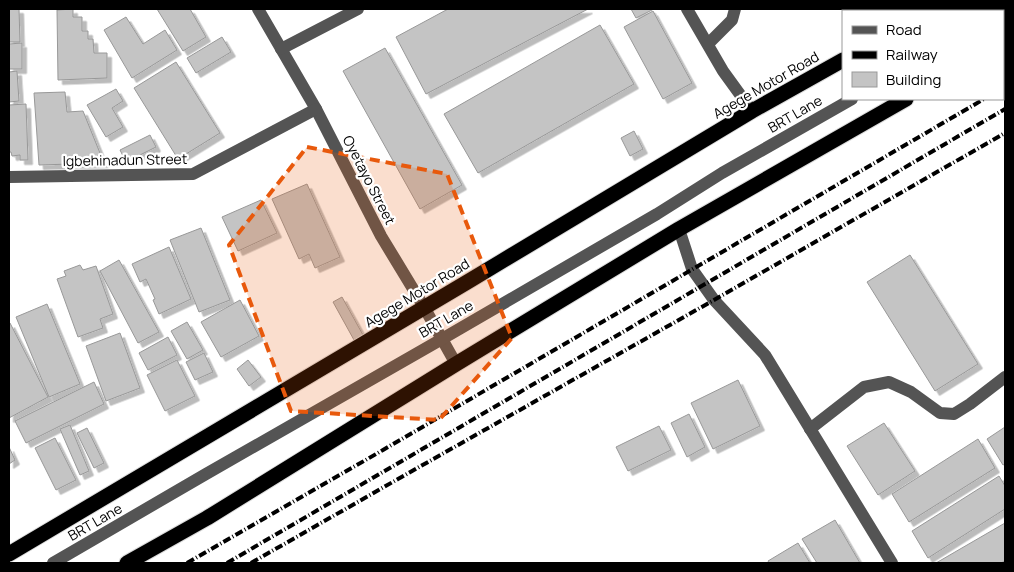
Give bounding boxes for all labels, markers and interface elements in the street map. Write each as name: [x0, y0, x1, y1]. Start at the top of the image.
legend: [842, 10, 1004, 100]
text: Road: [886, 19, 922, 40]
text: Railway: [886, 44, 938, 65]
street label: Agege Motor Road: [709, 47, 822, 123]
text: Building: [886, 69, 941, 90]
street label: BRT Lane: [764, 90, 825, 137]
street label: Oyetayo Street: [339, 132, 400, 228]
street label: Igbehinadun Street: [63, 149, 188, 170]
street label: Agege Motor Road: [361, 254, 473, 331]
street label: BRT Lane: [415, 295, 476, 342]
street label: BRT Lane: [64, 498, 125, 545]

